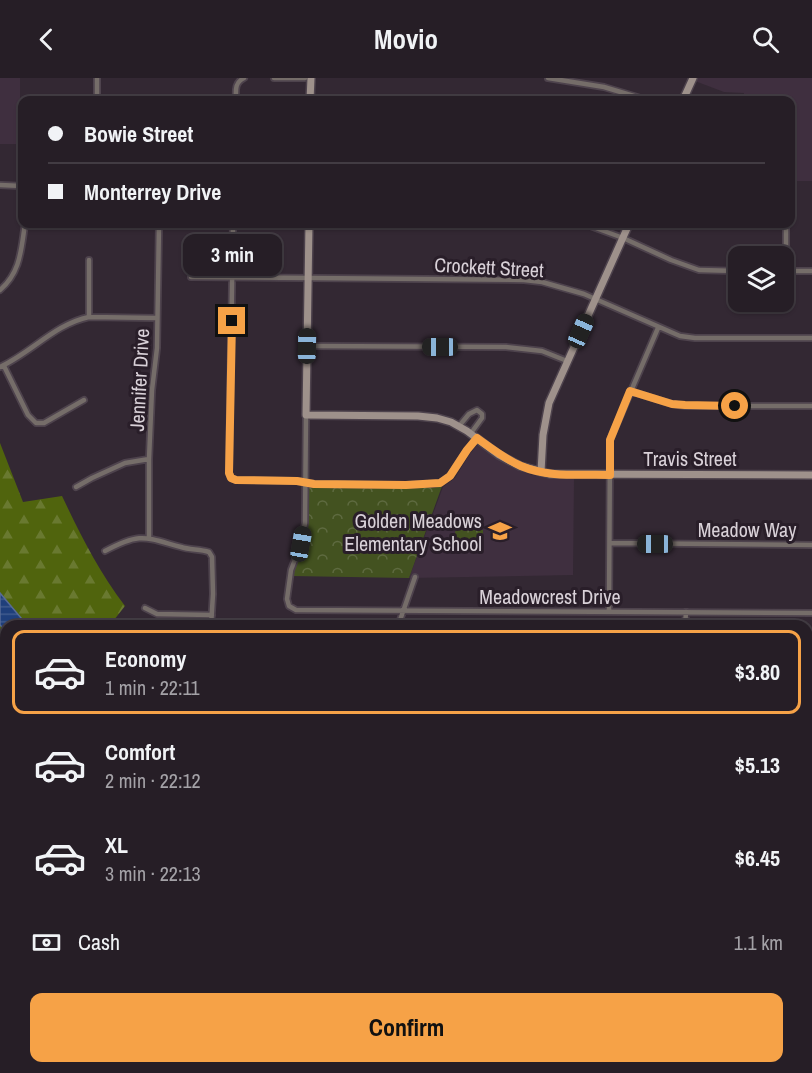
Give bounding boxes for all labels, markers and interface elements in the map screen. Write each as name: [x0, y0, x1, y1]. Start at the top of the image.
text: Movio: [374, 21, 438, 57]
icon: back: [30, 23, 63, 56]
icon: search: [749, 23, 782, 56]
text: Bowie Street: [84, 119, 193, 149]
text: Monterrey Drive: [84, 177, 221, 207]
callout: 3 min: [182, 234, 282, 276]
text: 3 min: [211, 241, 254, 268]
map controls: [728, 246, 794, 312]
button: layers: [728, 246, 794, 312]
street label: Crockett Street: [434, 251, 545, 283]
route end: [218, 307, 245, 334]
car: [565, 311, 597, 351]
street label: Jennifer Drive: [123, 328, 155, 432]
car: [298, 328, 316, 364]
car: [422, 338, 458, 356]
route start: [721, 392, 748, 419]
street label: Travis Street: [643, 445, 737, 472]
place label: Golden Meadows Elementary School: [344, 507, 482, 557]
street label: Meadow Way: [698, 516, 797, 543]
school or university icon: Golden Meadows Elementary School: [487, 518, 513, 544]
car: [289, 525, 313, 563]
car: [637, 535, 673, 553]
street label: Meadowcrest Drive: [479, 583, 621, 610]
text: Economy: [105, 644, 186, 674]
icon: car: [33, 645, 87, 699]
text: $3.80: [735, 657, 780, 687]
text: 1 min · 22:11: [105, 674, 200, 701]
text: Comfort: [105, 737, 175, 767]
icon: car: [33, 738, 87, 792]
text: $5.13: [735, 750, 780, 780]
text: 2 min · 22:12: [105, 767, 201, 794]
text: XL: [105, 830, 128, 860]
icon: car: [33, 831, 87, 885]
text: $6.45: [735, 843, 780, 873]
text: 3 min · 22:13: [105, 860, 201, 887]
icon: cash: [30, 926, 63, 959]
text: Cash: [78, 927, 120, 957]
text: 1.1 km: [734, 929, 783, 956]
button: Confirm: [30, 993, 783, 1062]

